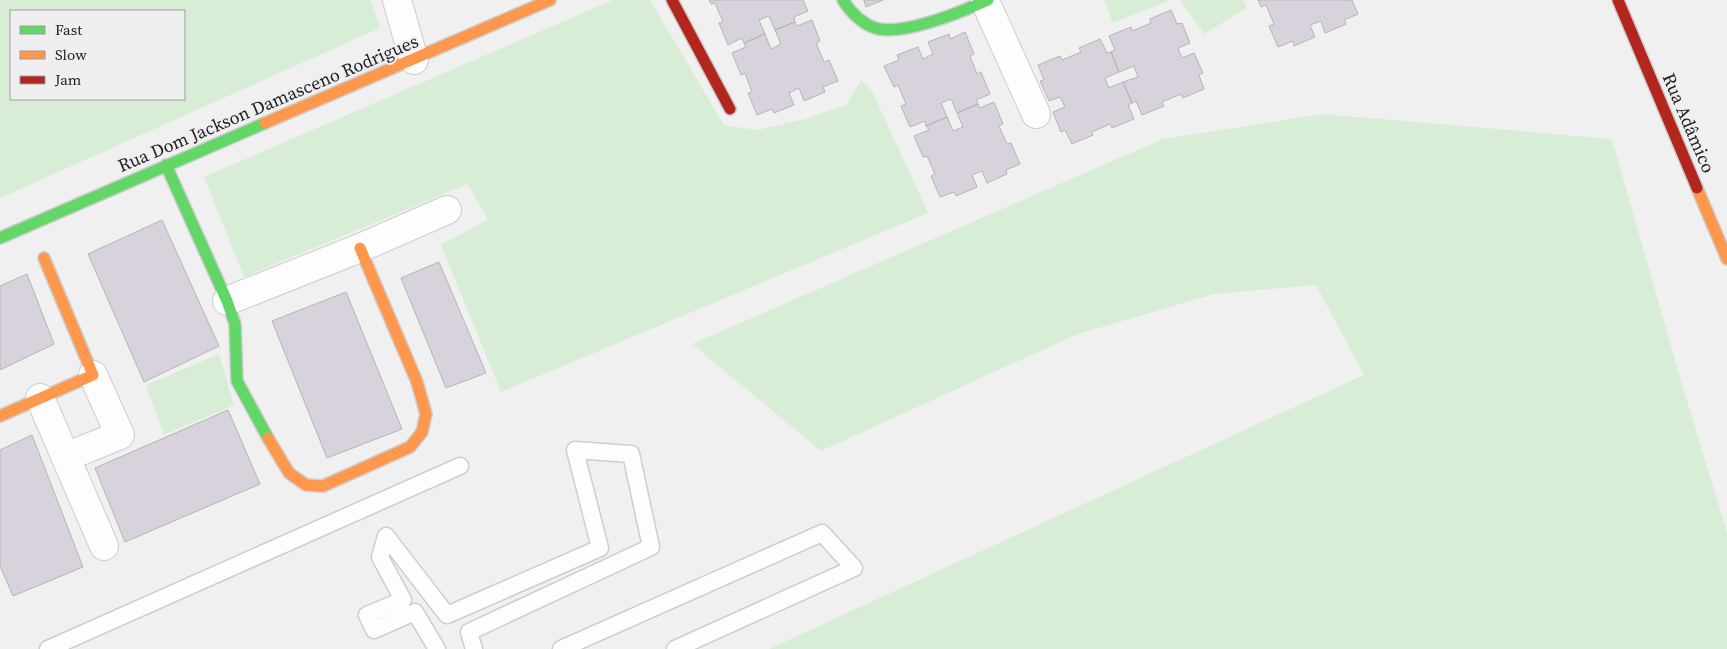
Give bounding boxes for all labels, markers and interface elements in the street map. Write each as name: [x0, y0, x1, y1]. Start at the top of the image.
legend: [10, 10, 185, 100]
text: Fast: [55, 19, 82, 40]
street label: Rua Dom Jackson Damasceno Rodrigues: [114, 28, 422, 178]
text: Slow: [55, 44, 87, 65]
text: Jam: [54, 69, 82, 90]
street label: Rua Adâmico: [1657, 69, 1721, 177]

